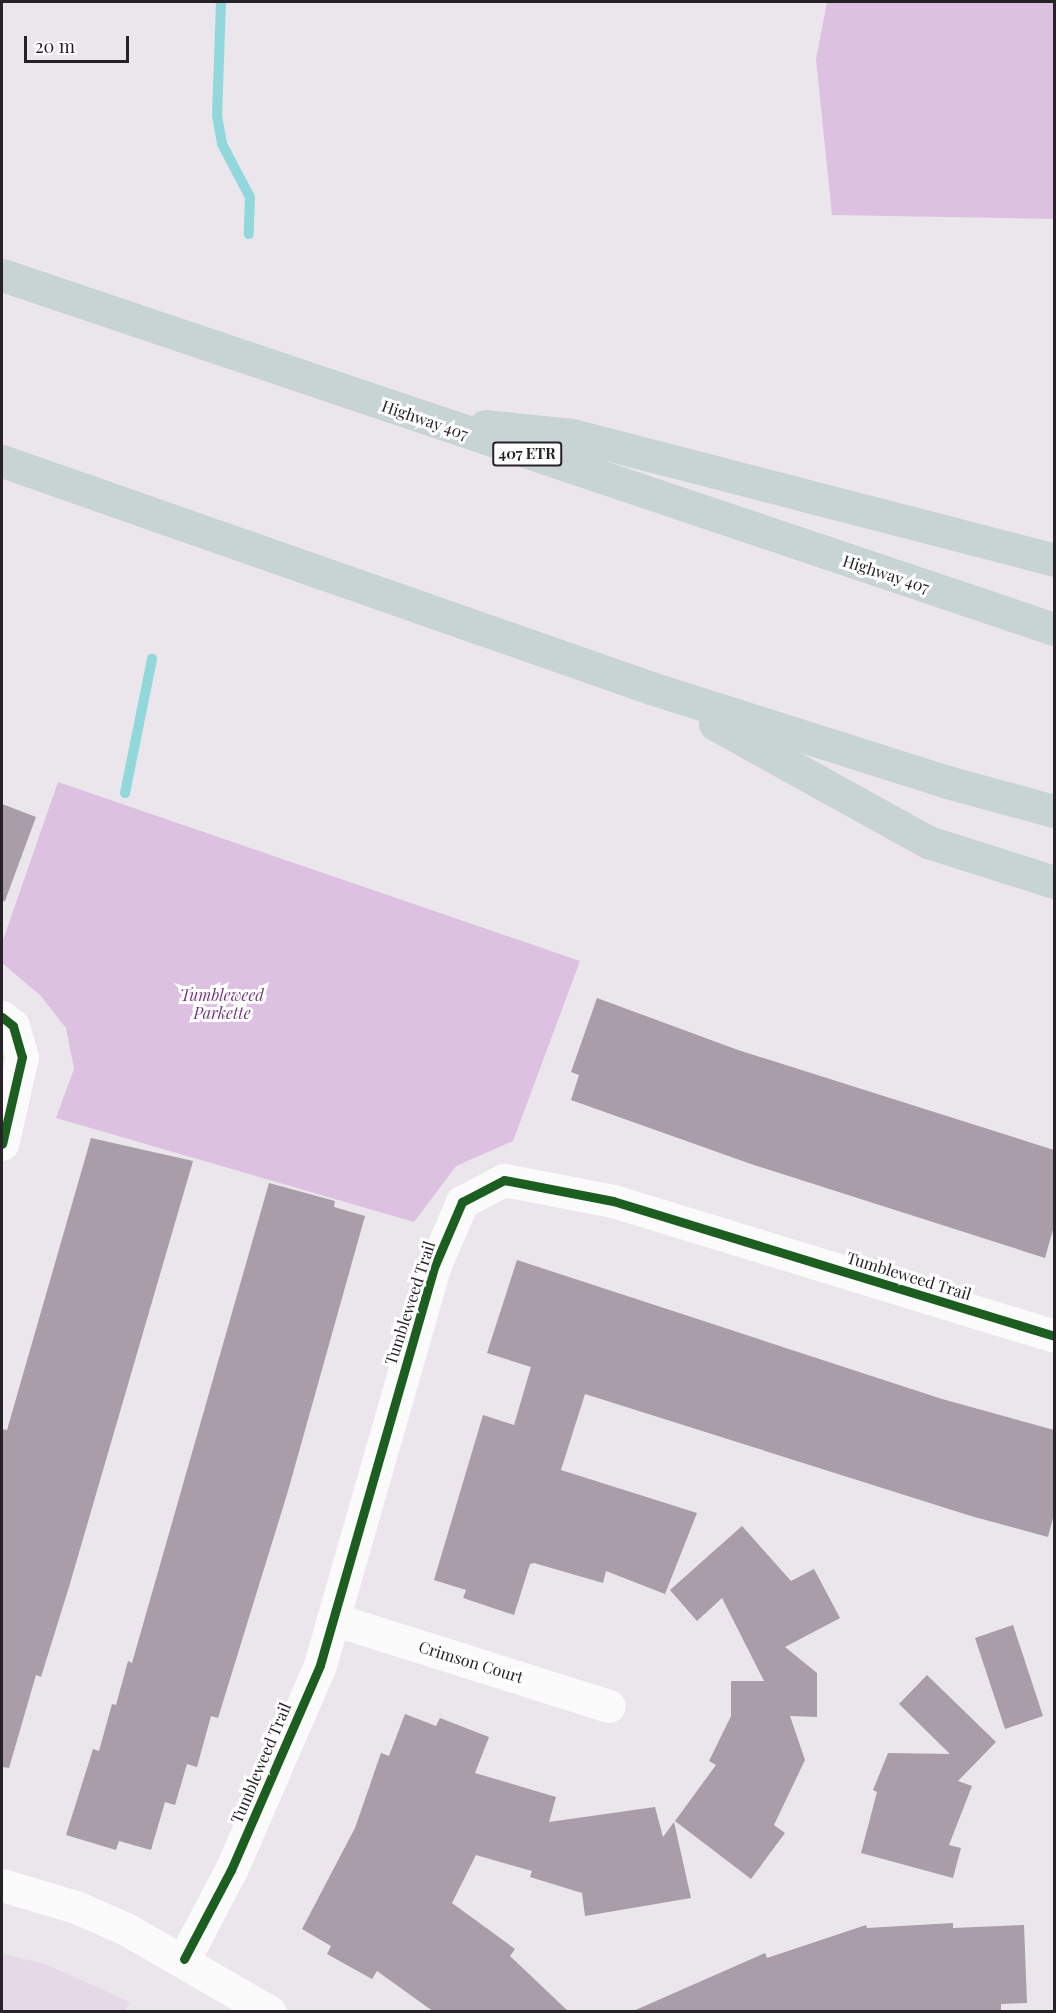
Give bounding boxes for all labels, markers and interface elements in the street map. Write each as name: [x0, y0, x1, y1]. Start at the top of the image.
scale bar: [27, 24, 132, 62]
text: 20 m: [35, 34, 75, 58]
street label: Highway 407: [379, 396, 471, 444]
road number: 407 ETR: [491, 442, 563, 466]
street label: Highway 407: [840, 551, 932, 597]
park label: Tumbleweed Parkette: [180, 985, 264, 1023]
street label: Tumbleweed Trail: [381, 1238, 439, 1368]
street label: Tumbleweed Trail: [844, 1248, 974, 1304]
street label: Crimson Court: [416, 1637, 526, 1687]
street label: Tumbleweed Trail: [227, 1700, 295, 1826]

